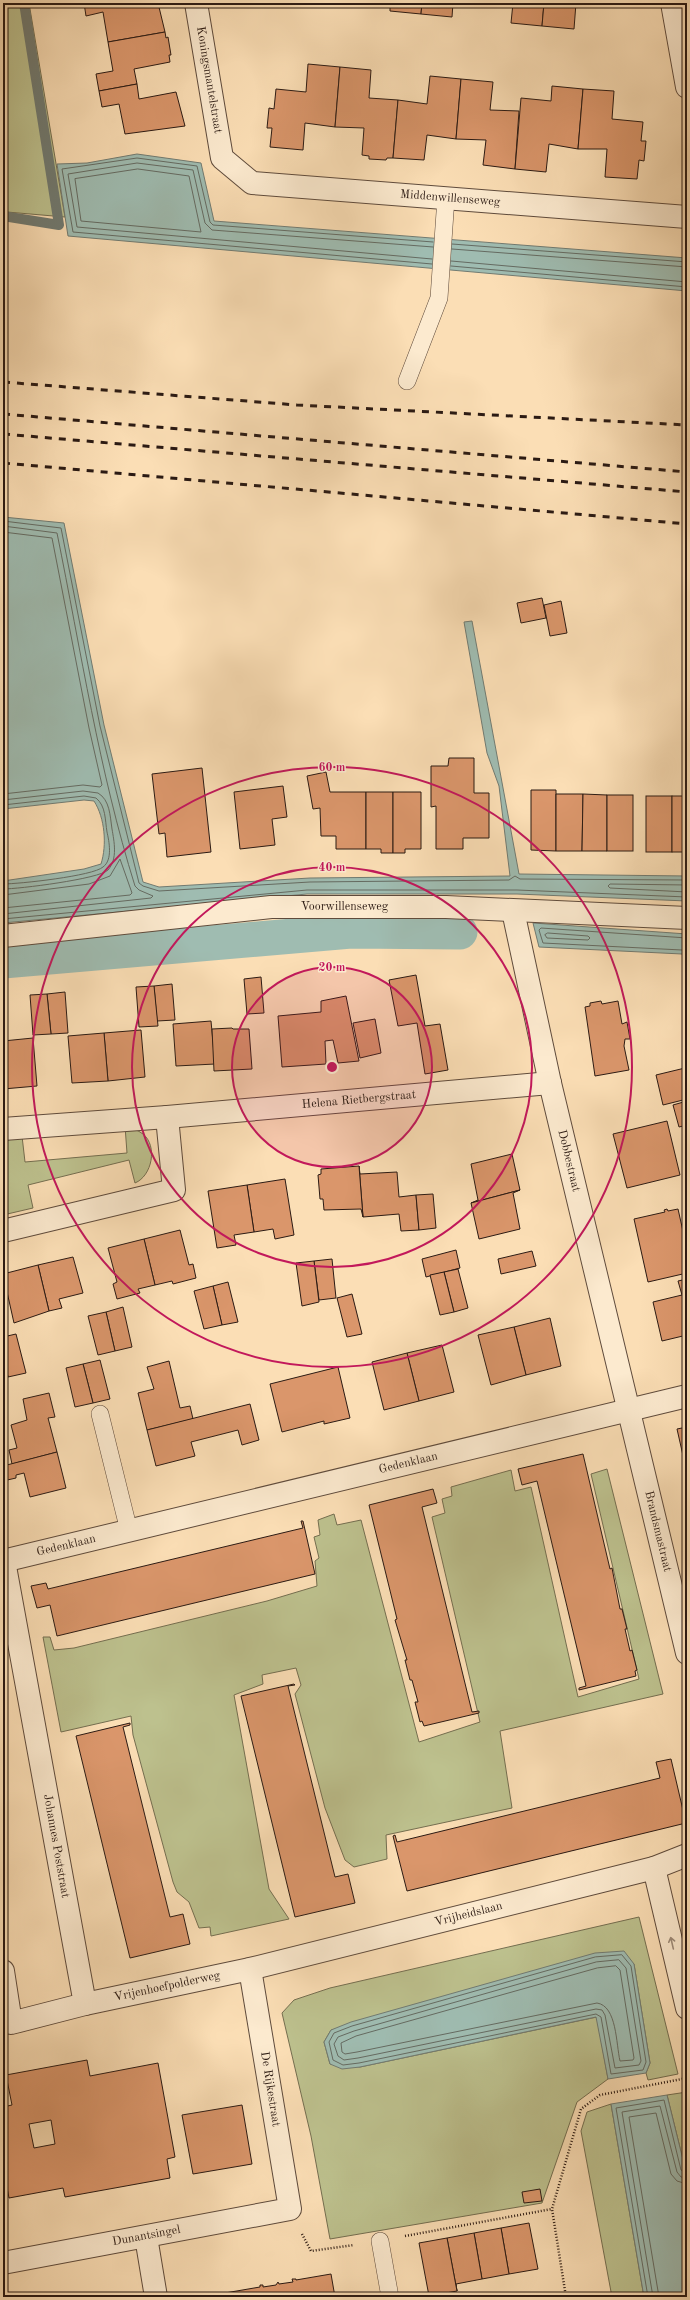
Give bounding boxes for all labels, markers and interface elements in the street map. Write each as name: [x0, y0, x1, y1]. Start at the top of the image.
street label: Koningsmantelstraat: [194, 26, 224, 134]
street label: Middenwillenseweg: [400, 189, 501, 208]
text: 60 m: [319, 762, 346, 774]
text: 40 m: [319, 862, 346, 874]
street label: Voorwillenseweg: [301, 901, 389, 913]
text: 20 m: [319, 962, 346, 974]
centre of rings: [325, 1060, 339, 1074]
street label: Helena Rietbergstraat: [301, 1089, 416, 1111]
street label: Dobbestraat: [555, 1129, 582, 1193]
street label: Gedenklaan: [378, 1450, 440, 1476]
street label: Brandsmastraat: [642, 1490, 673, 1573]
street label: Gedenklaan: [35, 1533, 97, 1559]
street label: Johannes Poststraat: [41, 1793, 71, 1899]
street label: Vrijheidslaan: [433, 1900, 504, 1929]
one-way arrow: [667, 1937, 675, 1950]
street label: Vrijenhoefpolderweg: [113, 1969, 222, 2004]
street label: De Rijkestraat: [258, 2050, 282, 2128]
street label: Dunantsingel: [111, 2224, 182, 2248]

